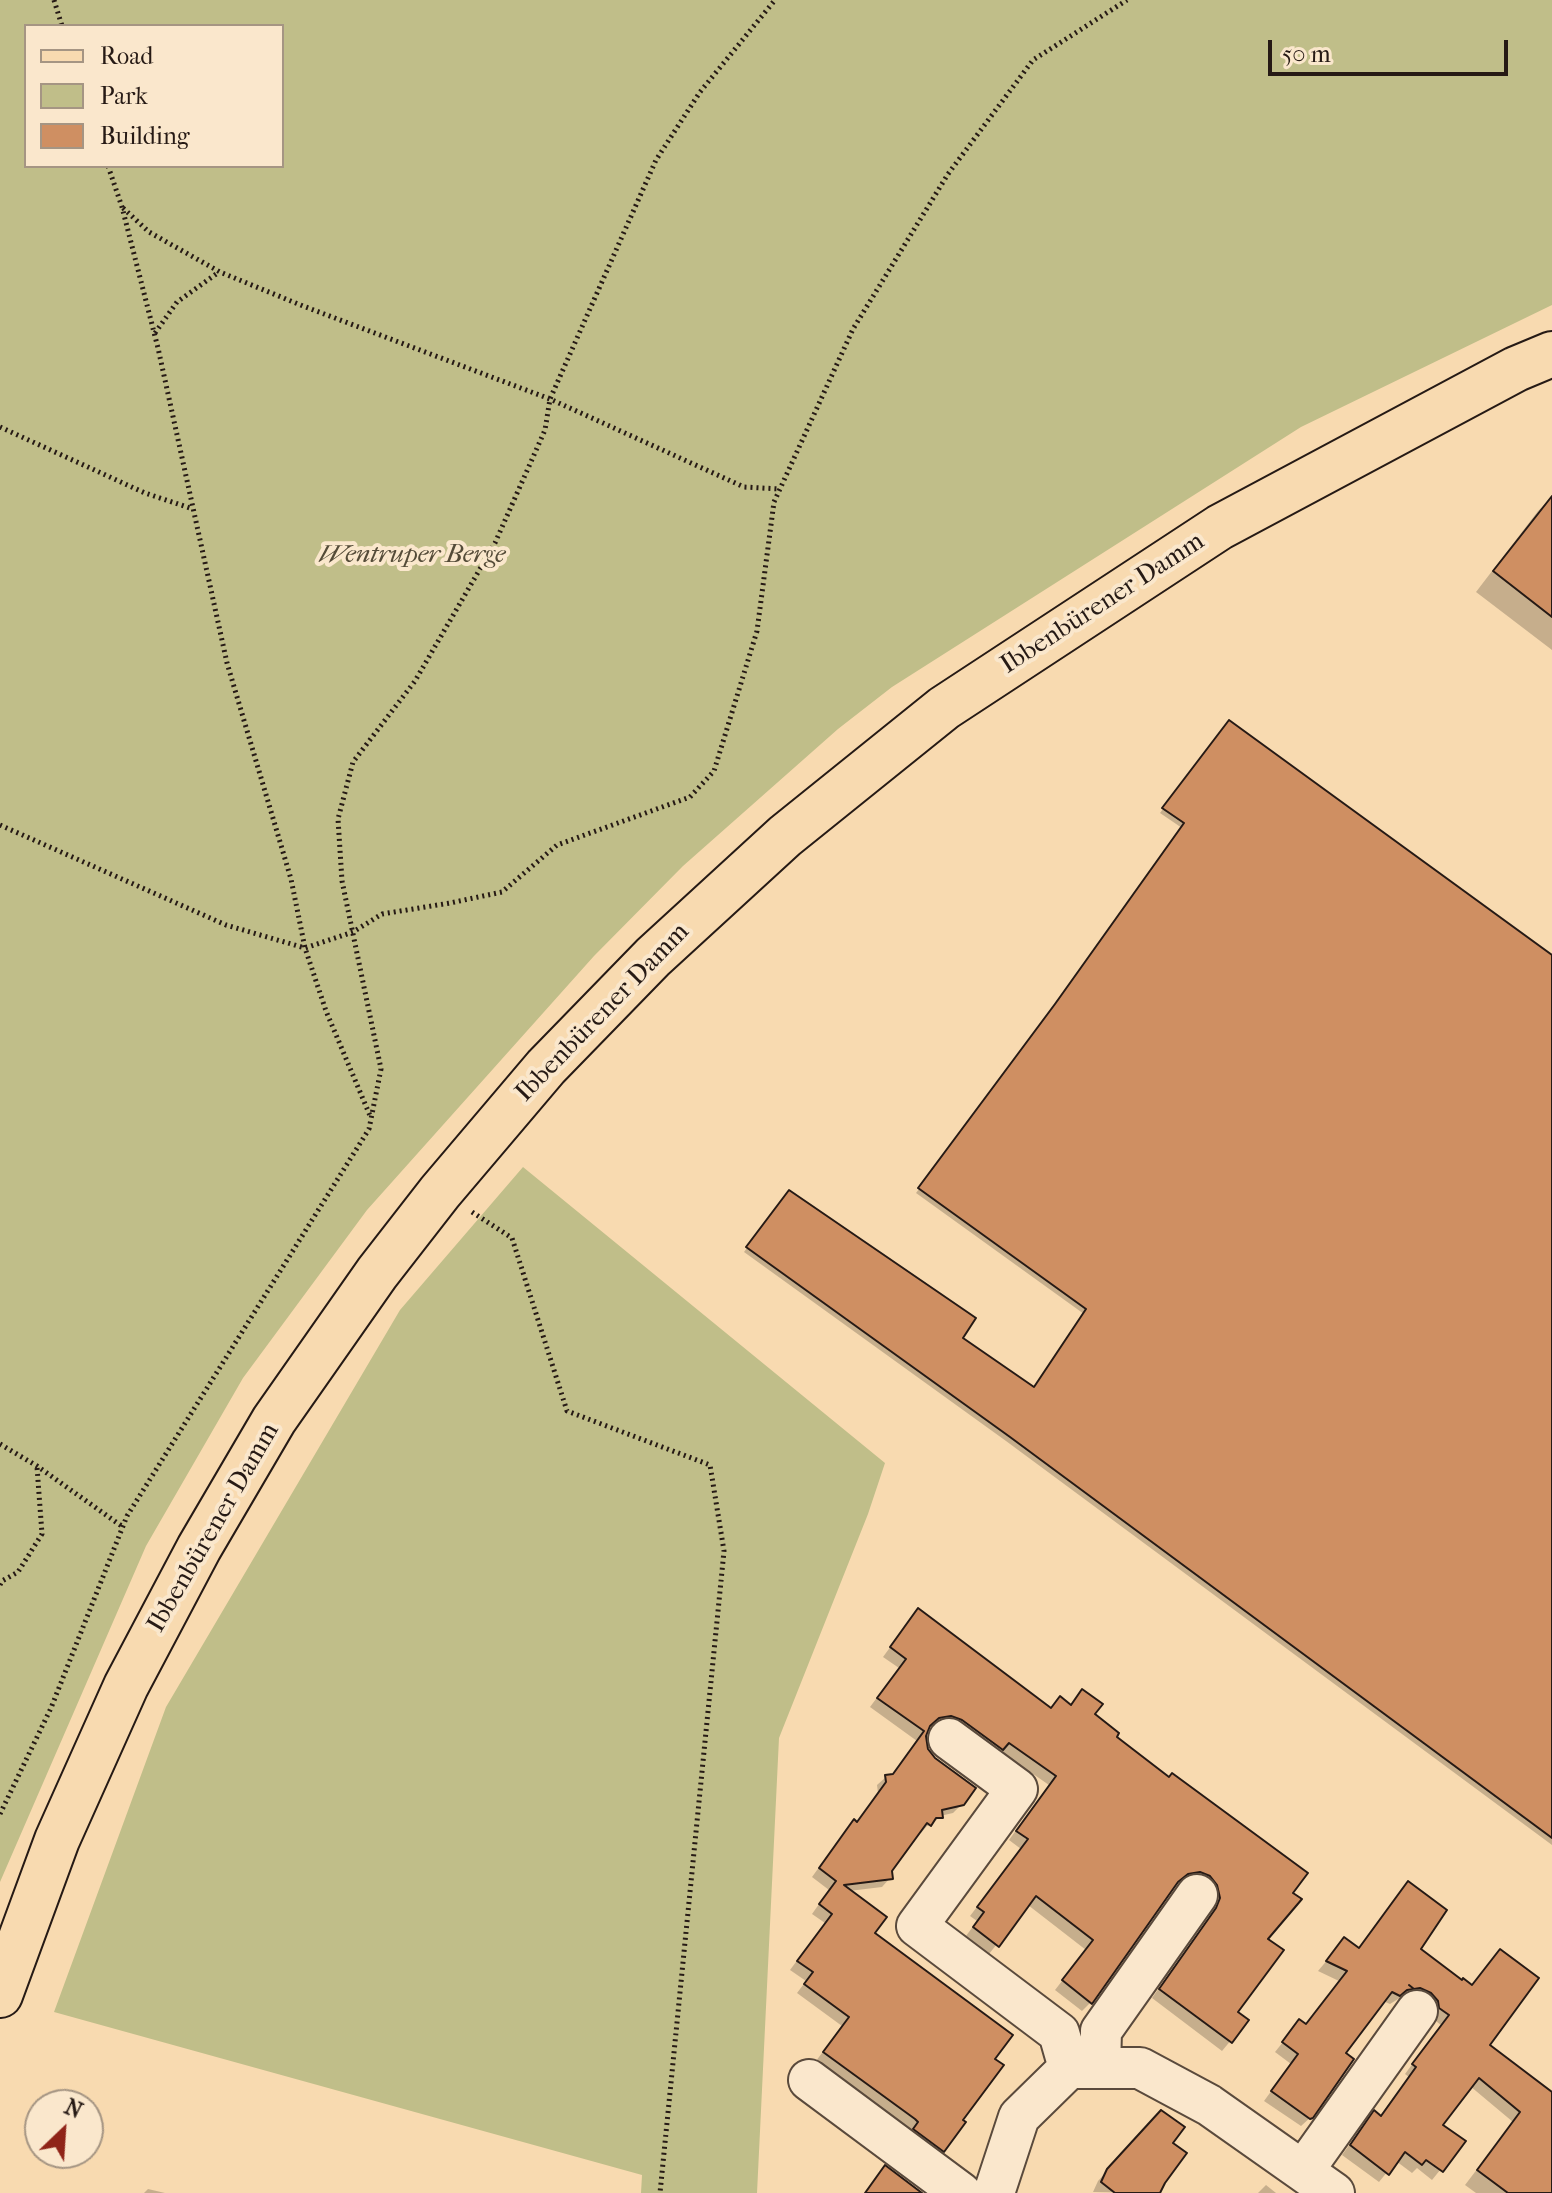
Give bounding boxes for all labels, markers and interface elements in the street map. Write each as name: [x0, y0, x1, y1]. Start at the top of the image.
legend: [24, 24, 284, 168]
scale bar: [1272, 24, 1512, 74]
text: 50 m: [1282, 40, 1331, 68]
text: Road: [100, 42, 153, 70]
text: Park: [100, 82, 148, 110]
text: Building: [100, 122, 190, 150]
street label: Ibbenbürener Damm: [995, 526, 1211, 682]
park label: Wentruper Berge: [319, 540, 505, 572]
street label: Ibbenbürener Damm: [510, 917, 696, 1109]
street label: Ibbenbürener Damm: [141, 1418, 287, 1638]
north arrow: [24, 2089, 104, 2169]
text: N: [60, 2094, 86, 2124]

